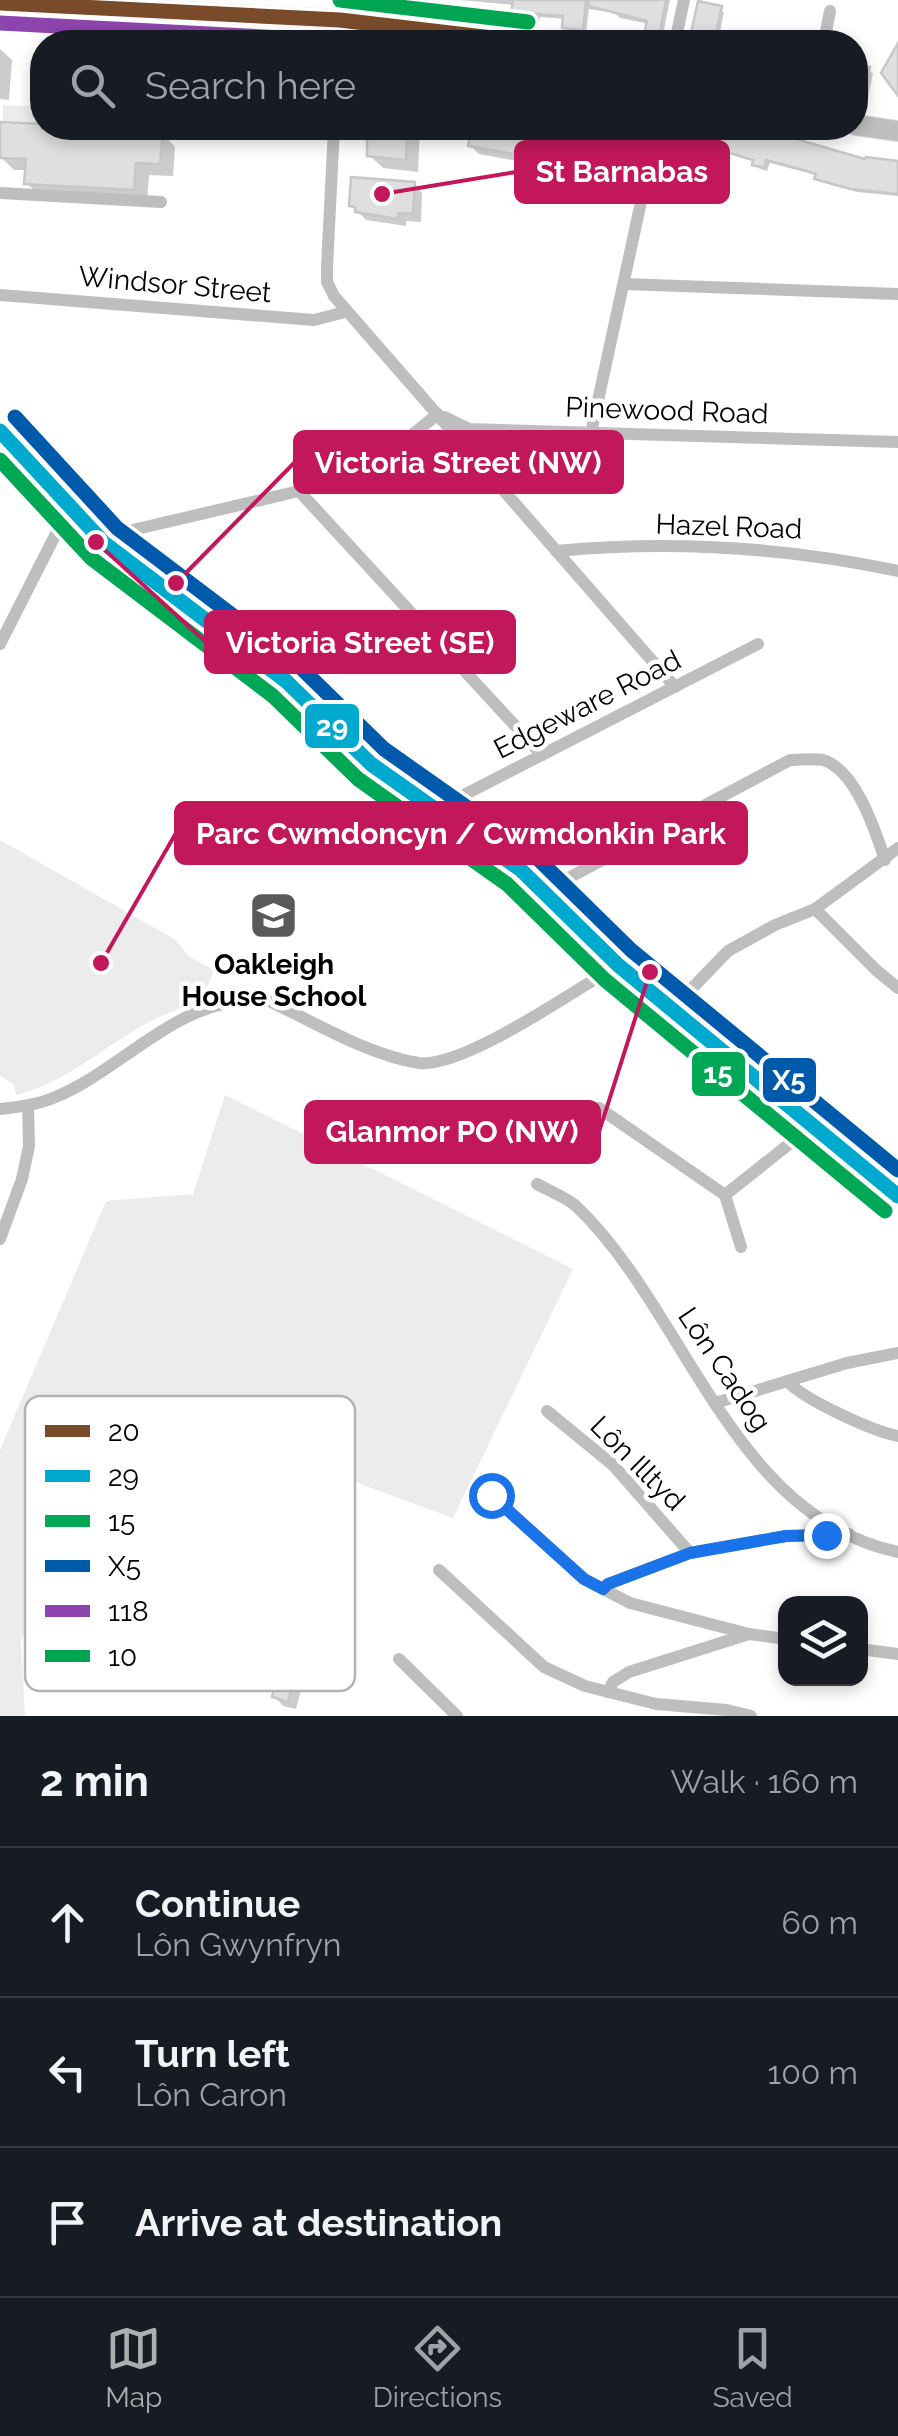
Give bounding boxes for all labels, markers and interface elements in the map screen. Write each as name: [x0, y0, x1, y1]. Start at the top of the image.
search box: [30, 30, 868, 140]
icon: search: [65, 58, 120, 113]
text: Search here: [145, 63, 356, 108]
callout: St Barnabas: [516, 142, 728, 202]
text: St Barnabas: [536, 154, 708, 189]
street label: Windsor Street: [77, 260, 273, 309]
street label: Pinewood Road: [565, 390, 769, 431]
callout: Victoria Street (NW): [295, 432, 622, 492]
text: Victoria Street (NW): [315, 445, 601, 480]
street label: Hazel Road: [655, 507, 803, 546]
callout: Victoria Street (SE): [206, 612, 514, 672]
text: Victoria Street (SE): [226, 625, 494, 660]
street label: Edgeware Road: [488, 643, 686, 766]
line badge: 29: [303, 702, 361, 750]
text: 29: [316, 710, 348, 743]
callout: Parc Cwmdoncyn / Cwmdonkin Park: [176, 803, 746, 863]
text: Parc Cwmdoncyn / Cwmdonkin Park: [196, 816, 726, 851]
school or university icon: Oakleigh House School: [248, 890, 300, 942]
place label: Oakleigh House School: [182, 948, 367, 1013]
line badge: 15: [690, 1050, 747, 1098]
line badge: X5: [761, 1056, 818, 1104]
text: 15: [703, 1057, 733, 1090]
text: X5: [771, 1064, 806, 1097]
callout: Glanmor PO (NW): [306, 1102, 599, 1162]
text: Glanmor PO (NW): [326, 1114, 578, 1149]
street label: Lôn Cadog: [671, 1301, 778, 1437]
legend: [25, 1396, 355, 1691]
street label: Lôn Illtyd: [584, 1409, 692, 1517]
text: 20: [108, 1415, 140, 1448]
text: 29: [108, 1460, 139, 1493]
route start: [469, 1473, 515, 1519]
text: 15: [108, 1505, 135, 1538]
route end: [804, 1513, 850, 1559]
text: X5: [108, 1550, 141, 1583]
text: 118: [108, 1595, 149, 1628]
map controls: [778, 1596, 868, 1686]
button: layers: [778, 1596, 868, 1686]
text: 10: [108, 1640, 137, 1673]
text: 2 min: [40, 1757, 149, 1806]
text: Walk · 160 m: [671, 1763, 858, 1800]
text: Continue: [135, 1881, 300, 1926]
icon: ahead: [40, 1895, 95, 1950]
text: 60 m: [782, 1904, 858, 1941]
text: Lôn Gwynfryn: [135, 1926, 341, 1963]
text: Turn left: [135, 2031, 290, 2076]
icon: left: [40, 2045, 95, 2100]
text: 100 m: [768, 2054, 858, 2091]
text: Lôn Caron: [135, 2076, 287, 2113]
icon: arrive: [40, 2195, 95, 2250]
text: Arrive at destination: [135, 2200, 502, 2245]
tab: Map: [105, 2321, 162, 2414]
tab: Directions: [373, 2321, 502, 2414]
tab: Saved: [713, 2321, 793, 2414]

